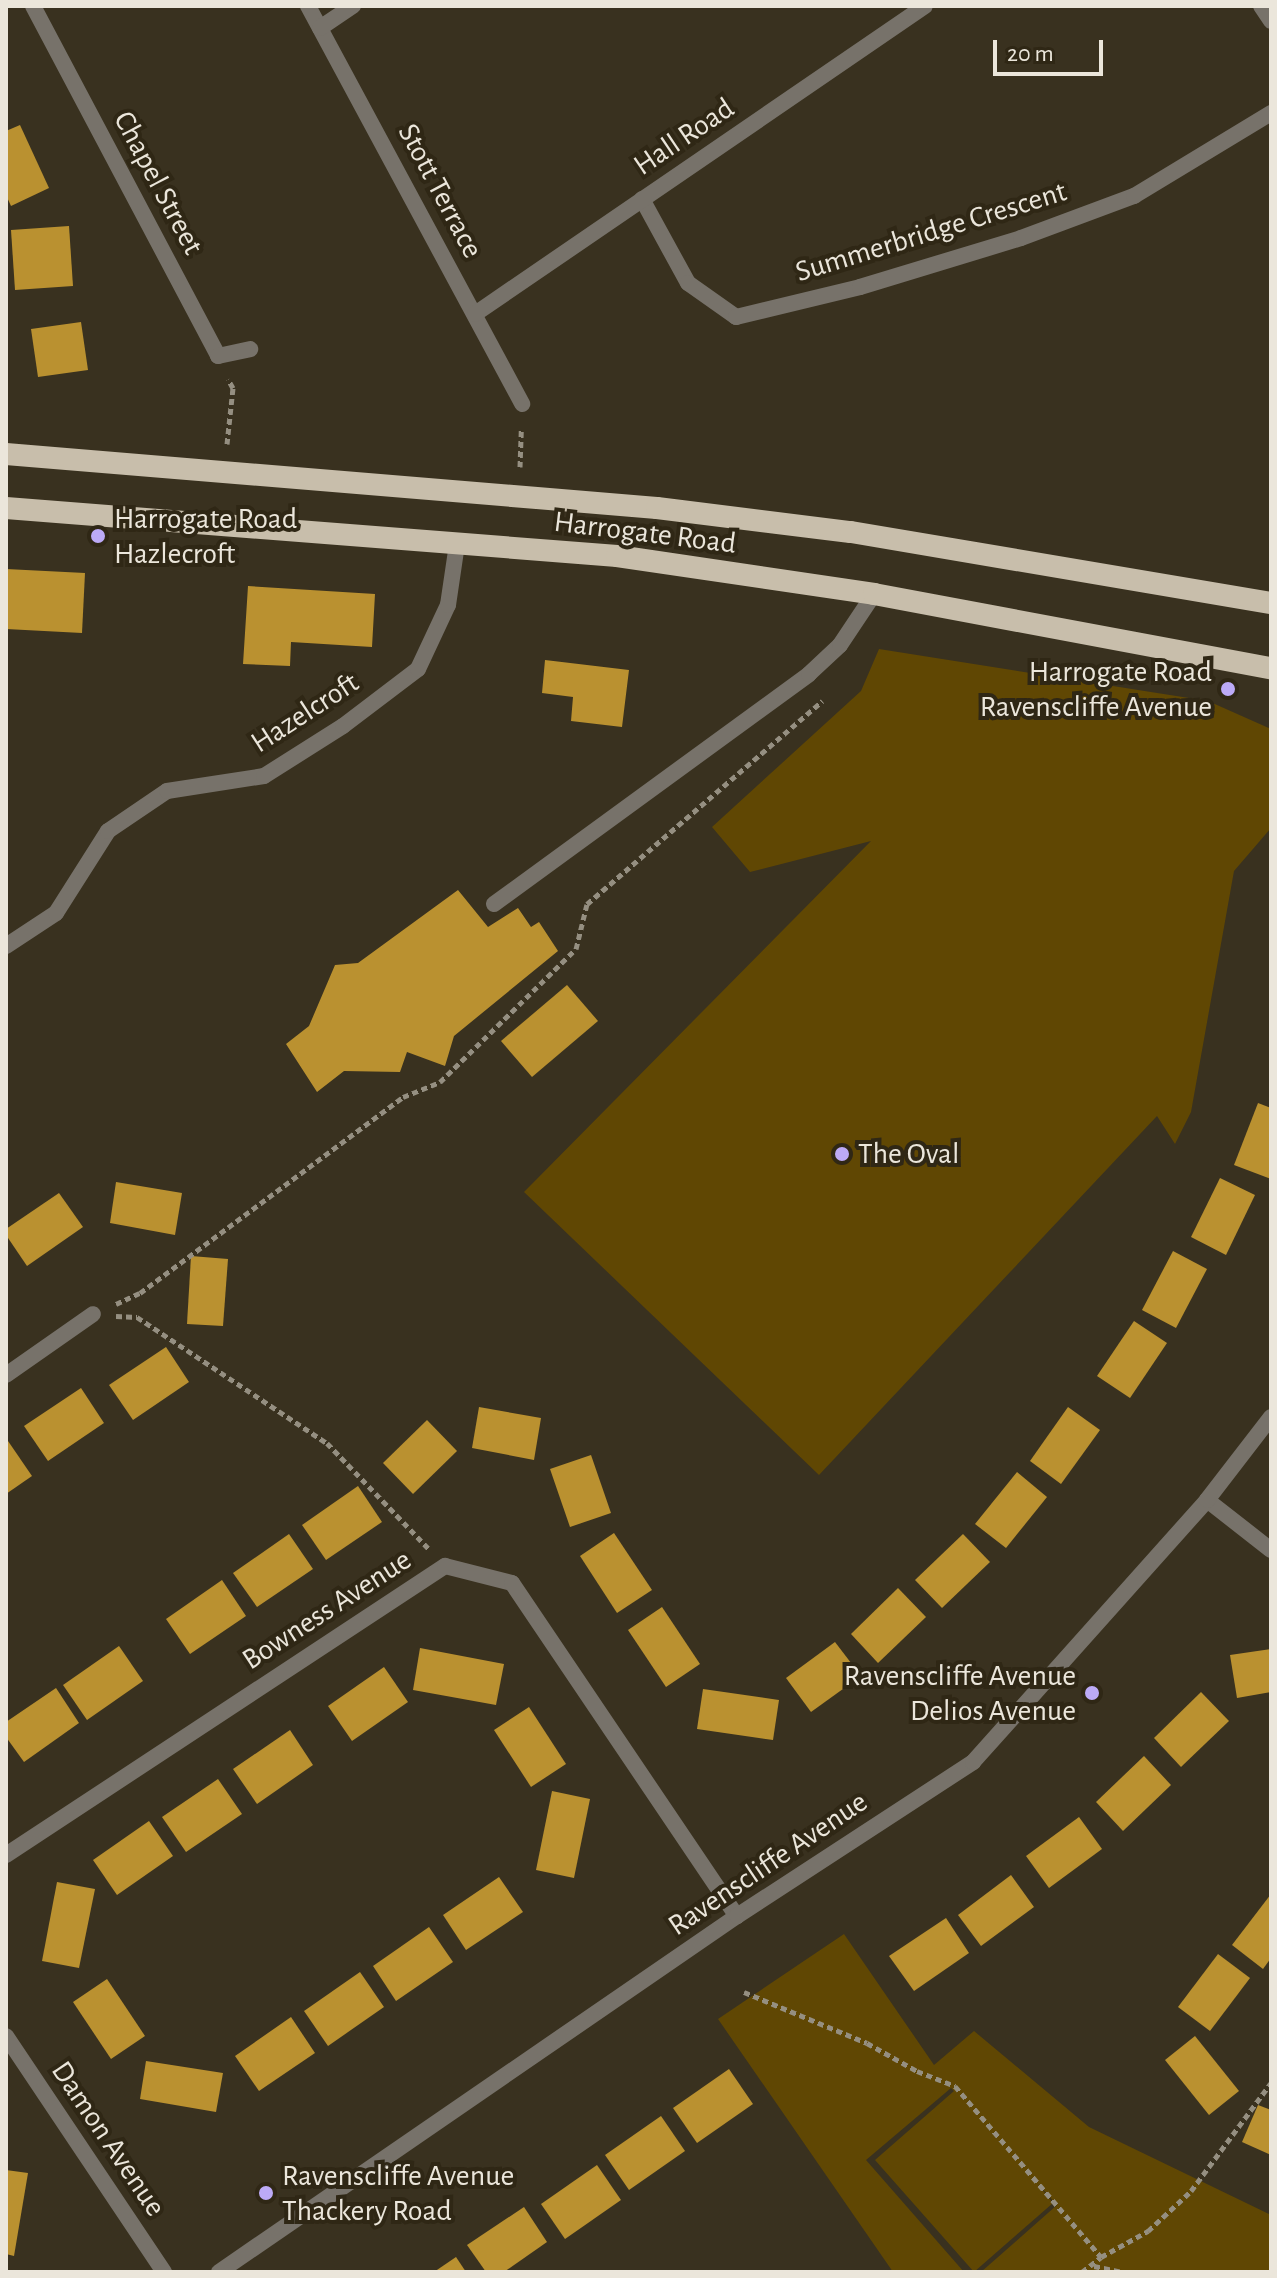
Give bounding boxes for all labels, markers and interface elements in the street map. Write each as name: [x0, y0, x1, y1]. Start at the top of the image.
scale bar: [997, 24, 1107, 74]
text: 20 m: [1007, 42, 1054, 66]
street label: Hall Road: [627, 90, 741, 184]
street label: Chapel Street: [105, 105, 211, 261]
street label: Stott Terrace: [390, 118, 490, 264]
street label: Summerbridge Crescent: [791, 174, 1071, 290]
place label: Harrogate Road Hazlecroft: [114, 501, 297, 572]
street label: Harrogate Road: [552, 504, 738, 562]
marker: Harrogate Road Hazlecroft: [89, 527, 107, 545]
place label: Harrogate Road Ravenscliffe Avenue: [980, 654, 1212, 724]
street label: Hazelcroft: [244, 665, 366, 761]
marker: Harrogate Road Ravenscliffe Avenue: [1219, 680, 1237, 698]
place label: The Oval: [858, 1136, 959, 1172]
marker: The Oval: [833, 1145, 851, 1163]
street label: Bowness Avenue: [236, 1542, 418, 1678]
place label: Ravenscliffe Avenue Delios Avenue: [844, 1658, 1076, 1728]
marker: Ravenscliffe Avenue Delios Avenue: [1083, 1684, 1101, 1702]
street label: Ravenscliffe Avenue: [662, 1784, 874, 1944]
street label: Damon Avenue: [43, 2055, 173, 2223]
place label: Ravenscliffe Avenue Thackery Road: [282, 2158, 514, 2228]
marker: Ravenscliffe Avenue Thackery Road: [257, 2184, 275, 2202]

